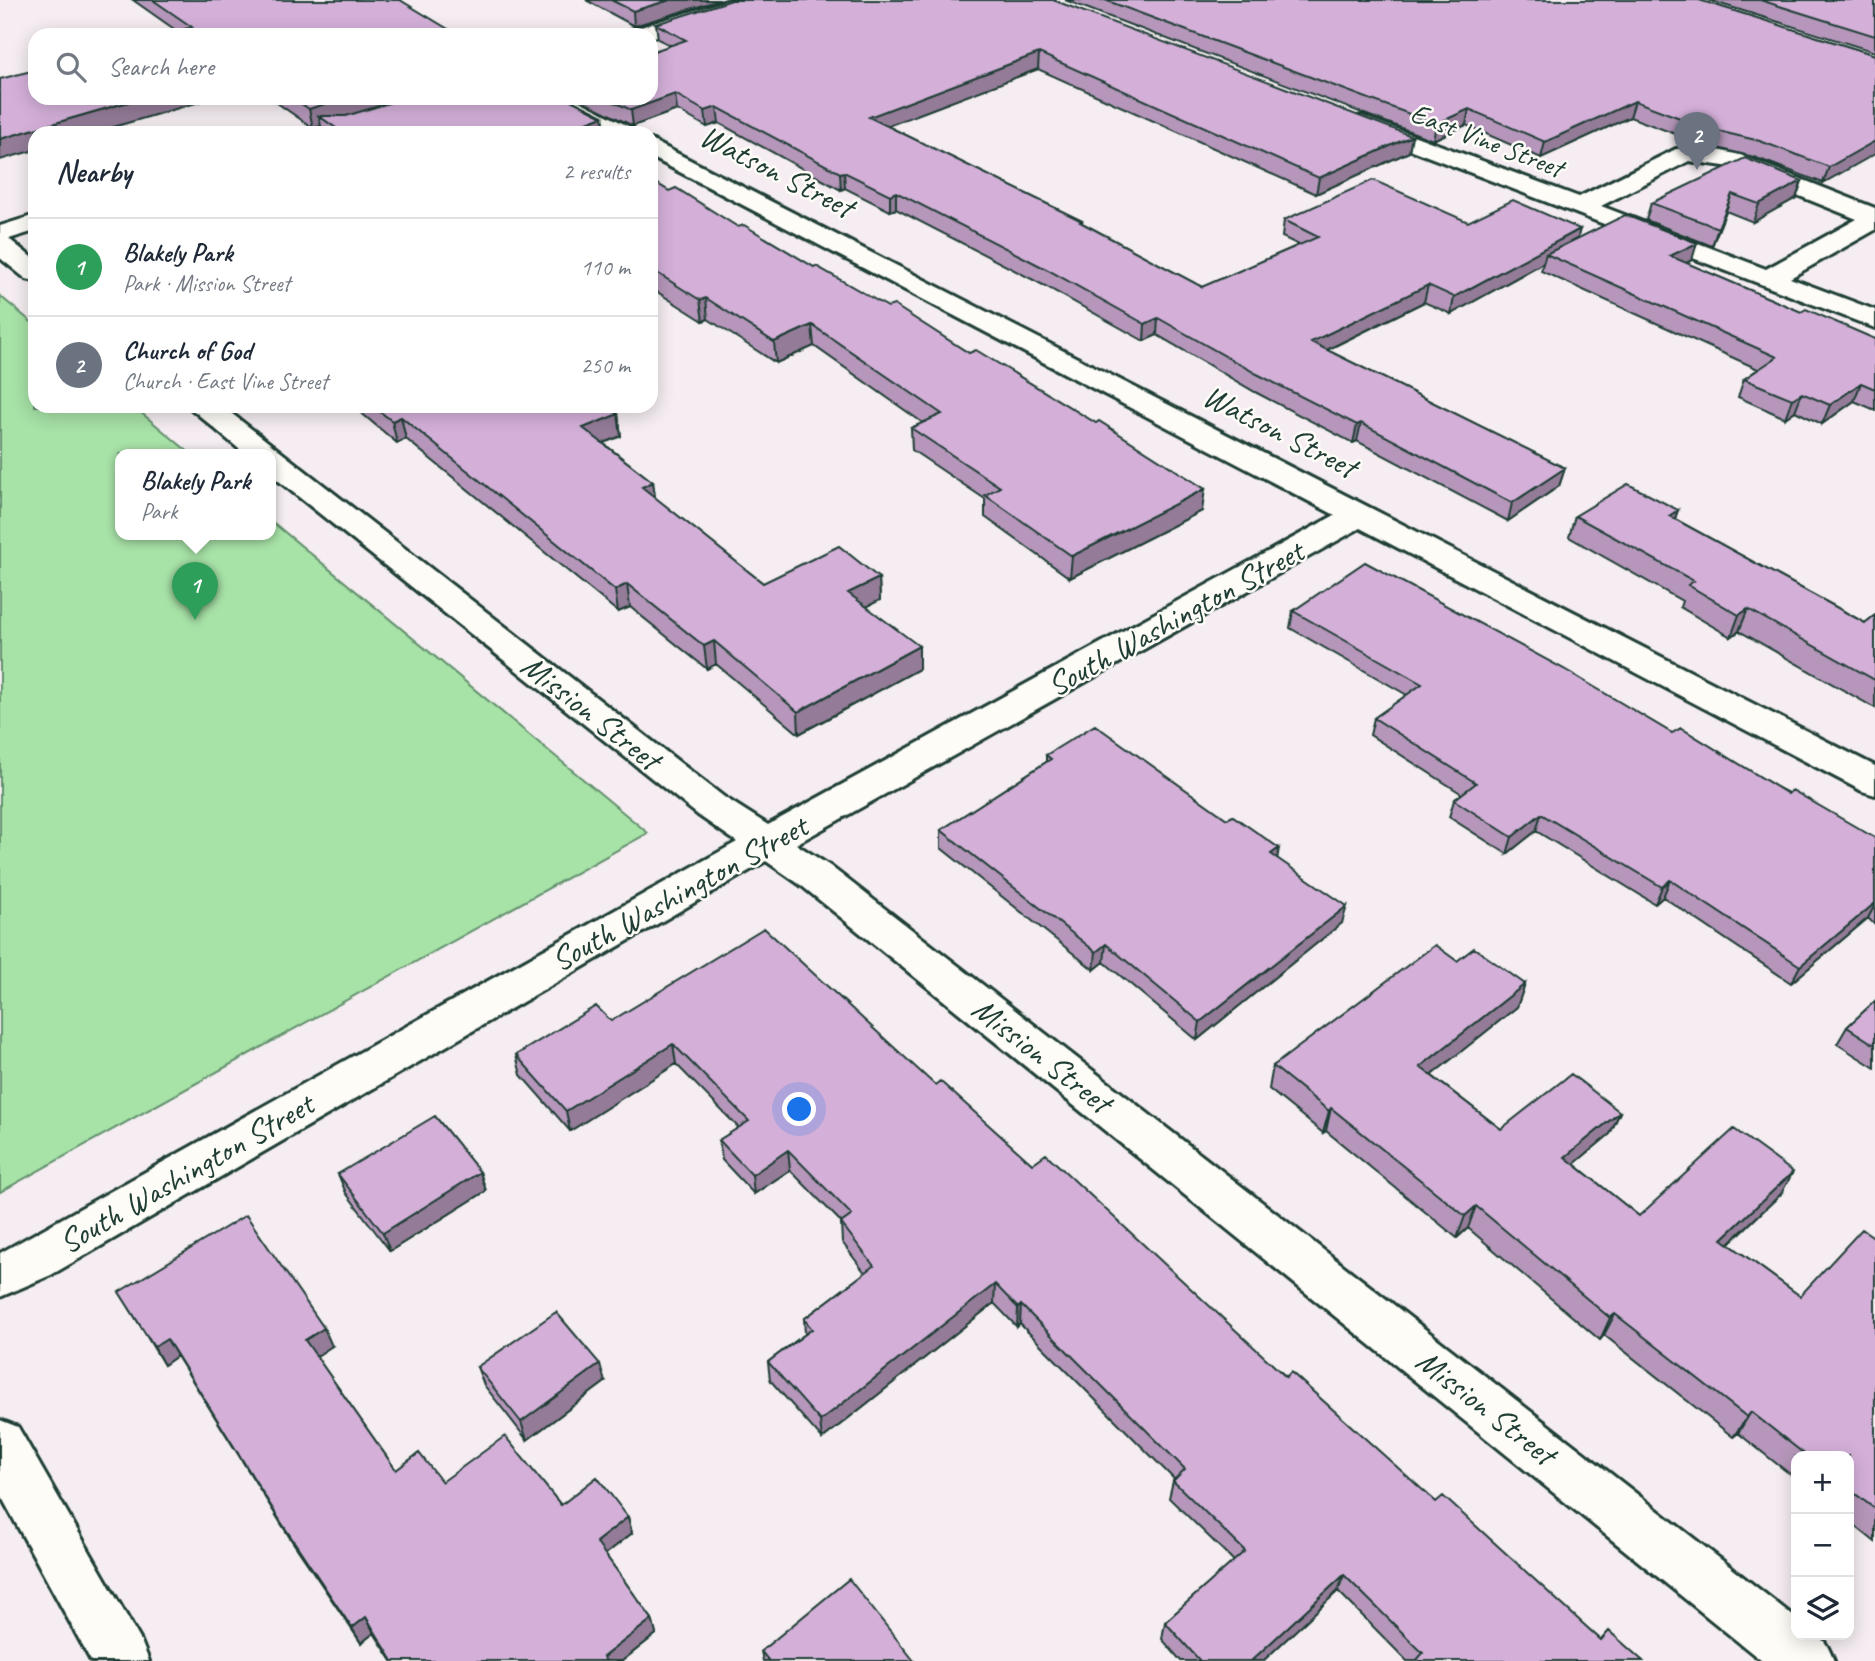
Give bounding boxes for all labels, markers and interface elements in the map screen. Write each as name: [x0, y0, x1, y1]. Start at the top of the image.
search box: [28, 28, 658, 105]
icon: search: [52, 48, 90, 86]
text: Search here: [108, 50, 214, 83]
street label: East Vine Street: [1406, 95, 1572, 186]
pin: 2: [1674, 112, 1720, 170]
street label: Watson Street: [693, 114, 864, 229]
text: Nearby: [56, 153, 132, 191]
text: 2 results: [563, 157, 630, 186]
text: Blakely Park: [123, 236, 232, 269]
text: 1: [74, 253, 84, 282]
text: 110 m: [581, 253, 630, 282]
text: Park · Mission Street: [123, 269, 290, 298]
text: Church of God: [123, 334, 251, 367]
text: 2: [74, 351, 84, 380]
text: 250 m: [581, 351, 630, 380]
text: Church · East Vine Street: [123, 367, 328, 396]
street label: Watson Street: [1196, 374, 1367, 489]
popup: [115, 449, 276, 540]
text: Blakely Park: [141, 464, 250, 497]
text: Park: [141, 497, 177, 526]
street label: South Washington Street: [1039, 529, 1313, 706]
pin: 1: [172, 562, 218, 620]
street label: Mission Street: [513, 645, 672, 782]
street label: South Washington Street: [543, 804, 817, 981]
street label: Mission Street: [964, 988, 1123, 1125]
street label: South Washington Street: [51, 1082, 323, 1263]
your location: [782, 1092, 816, 1126]
street label: Mission Street: [1408, 1340, 1567, 1477]
map controls: [1791, 1451, 1854, 1640]
button: +: [1791, 1451, 1854, 1514]
button: −: [1791, 1514, 1854, 1577]
button: layers: [1791, 1577, 1854, 1640]

